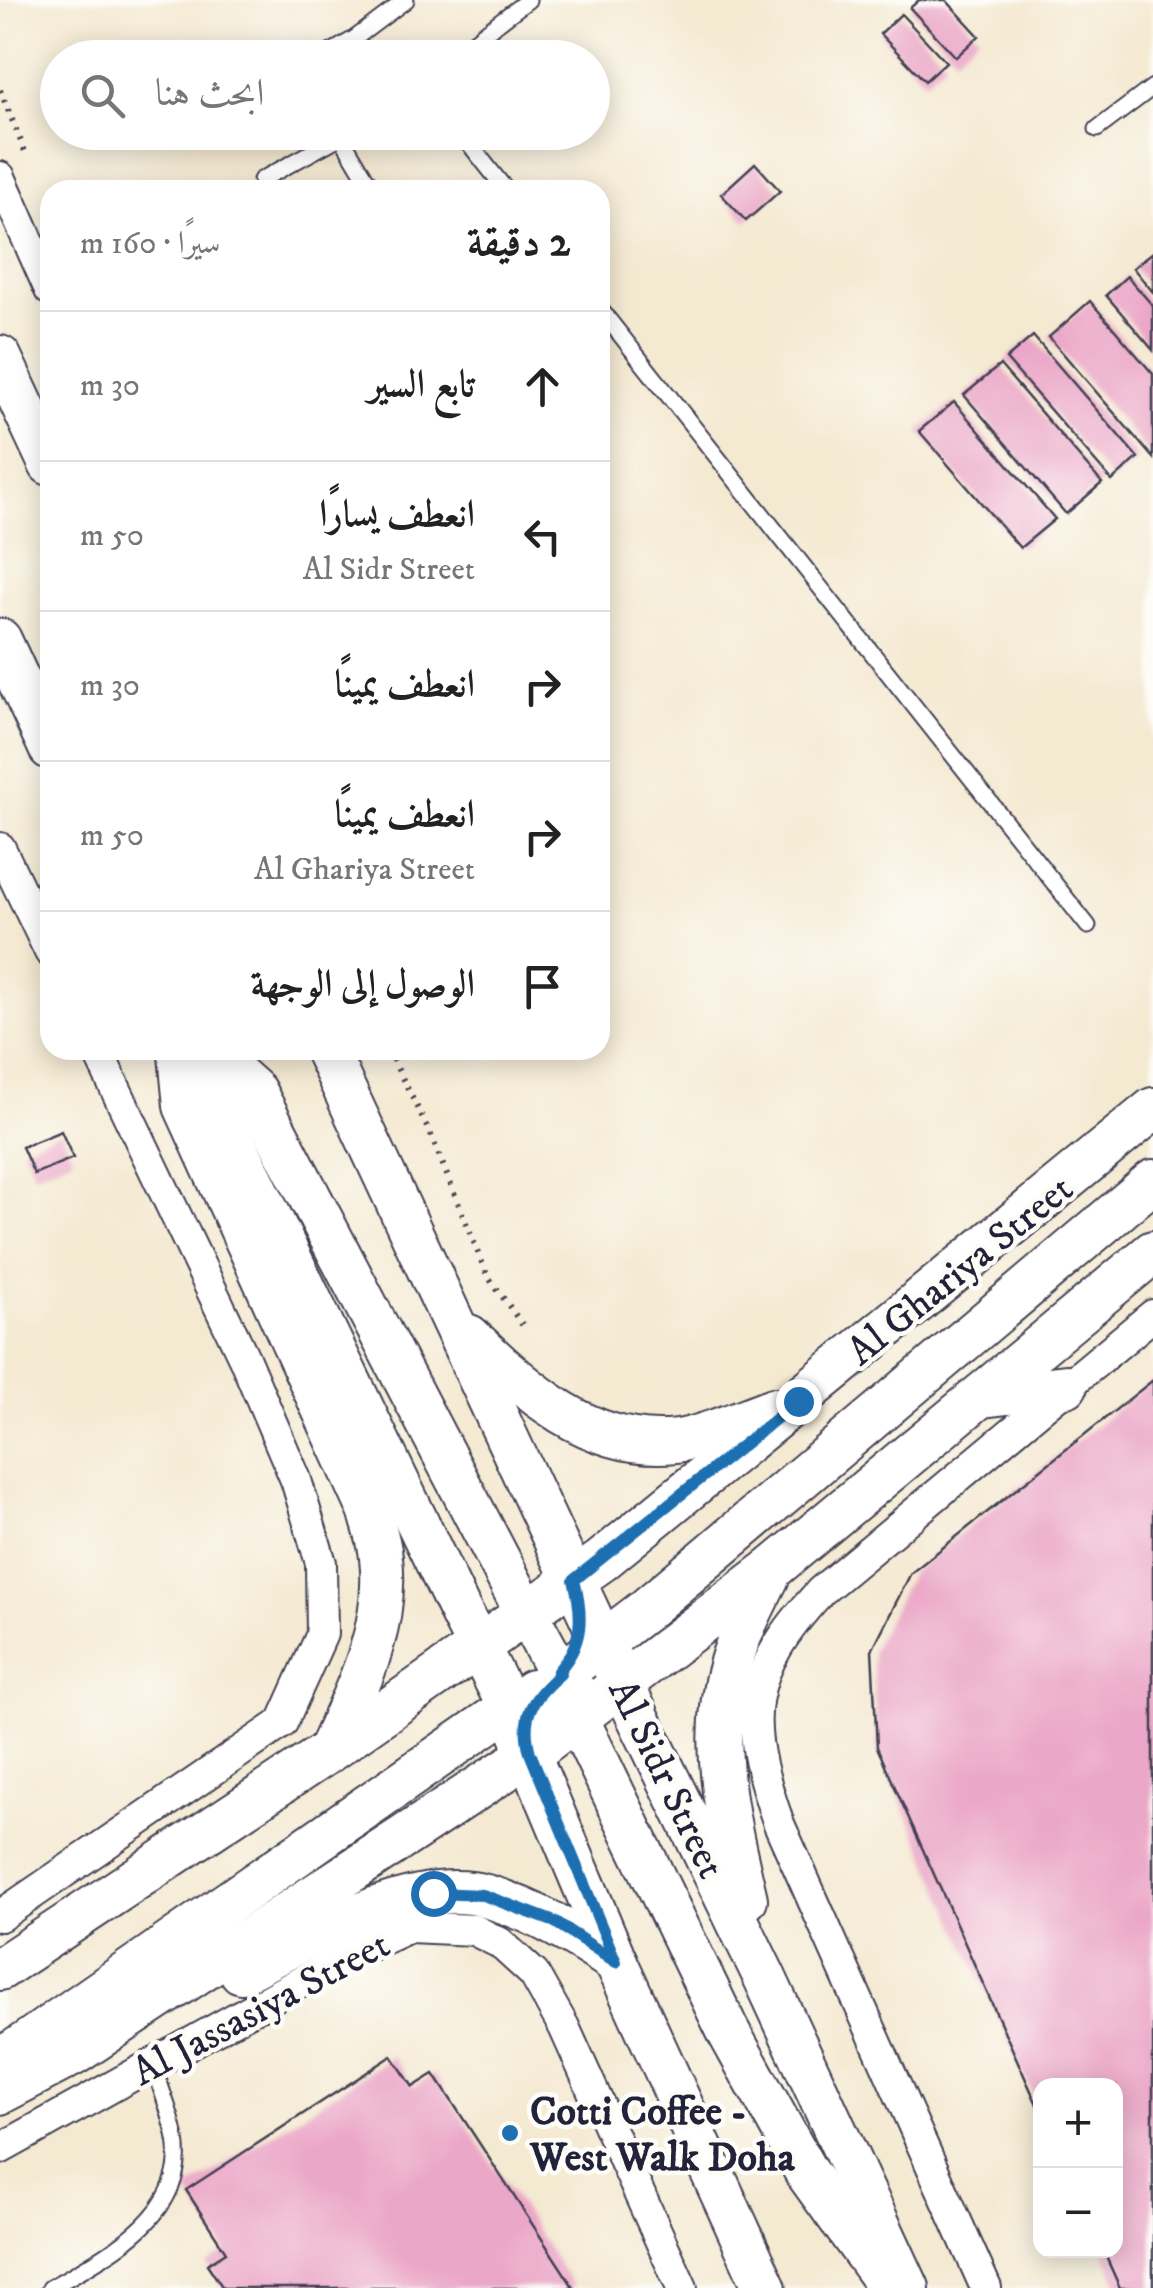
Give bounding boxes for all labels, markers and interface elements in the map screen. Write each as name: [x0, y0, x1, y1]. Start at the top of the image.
search box: [40, 40, 610, 150]
icon: search: [75, 68, 130, 123]
text: ابحث هنا: [155, 70, 265, 118]
text: 2 دقيقة: [467, 217, 570, 269]
text: سيرًا · 160 m: [80, 224, 221, 264]
icon: ahead: [515, 359, 570, 414]
text: تابع السير: [368, 361, 475, 409]
text: 30 m: [80, 366, 140, 406]
text: انعطف يسارًا: [319, 491, 475, 539]
icon: left: [515, 509, 570, 564]
text: 50 m: [80, 516, 144, 556]
text: Al Sidr Street: [303, 550, 475, 590]
icon: right: [515, 659, 570, 714]
text: انعطف يمينًا: [334, 661, 475, 709]
text: 30 m: [80, 666, 140, 706]
text: انعطف يمينًا: [334, 791, 475, 839]
icon: right: [515, 809, 570, 864]
text: 50 m: [80, 816, 144, 856]
text: Al Ghariya Street: [254, 850, 475, 890]
icon: arrive: [515, 959, 570, 1014]
text: الوصول إلى الوجهة: [251, 961, 475, 1009]
street label: Al Ghariya Street: [838, 1165, 1084, 1378]
route end: [776, 1379, 822, 1425]
street label: Al Sidr Street: [596, 1672, 735, 1887]
route start: [411, 1871, 457, 1917]
street label: Al Jassasiya Street: [124, 1921, 399, 2099]
map controls: [1033, 2078, 1123, 2258]
button: +: [1033, 2078, 1123, 2168]
place label: Cotti Coffee - West Walk Doha: [529, 2088, 796, 2184]
marker: Cotti Coffee - West Walk Doha: [499, 2122, 521, 2144]
button: −: [1033, 2168, 1123, 2258]

